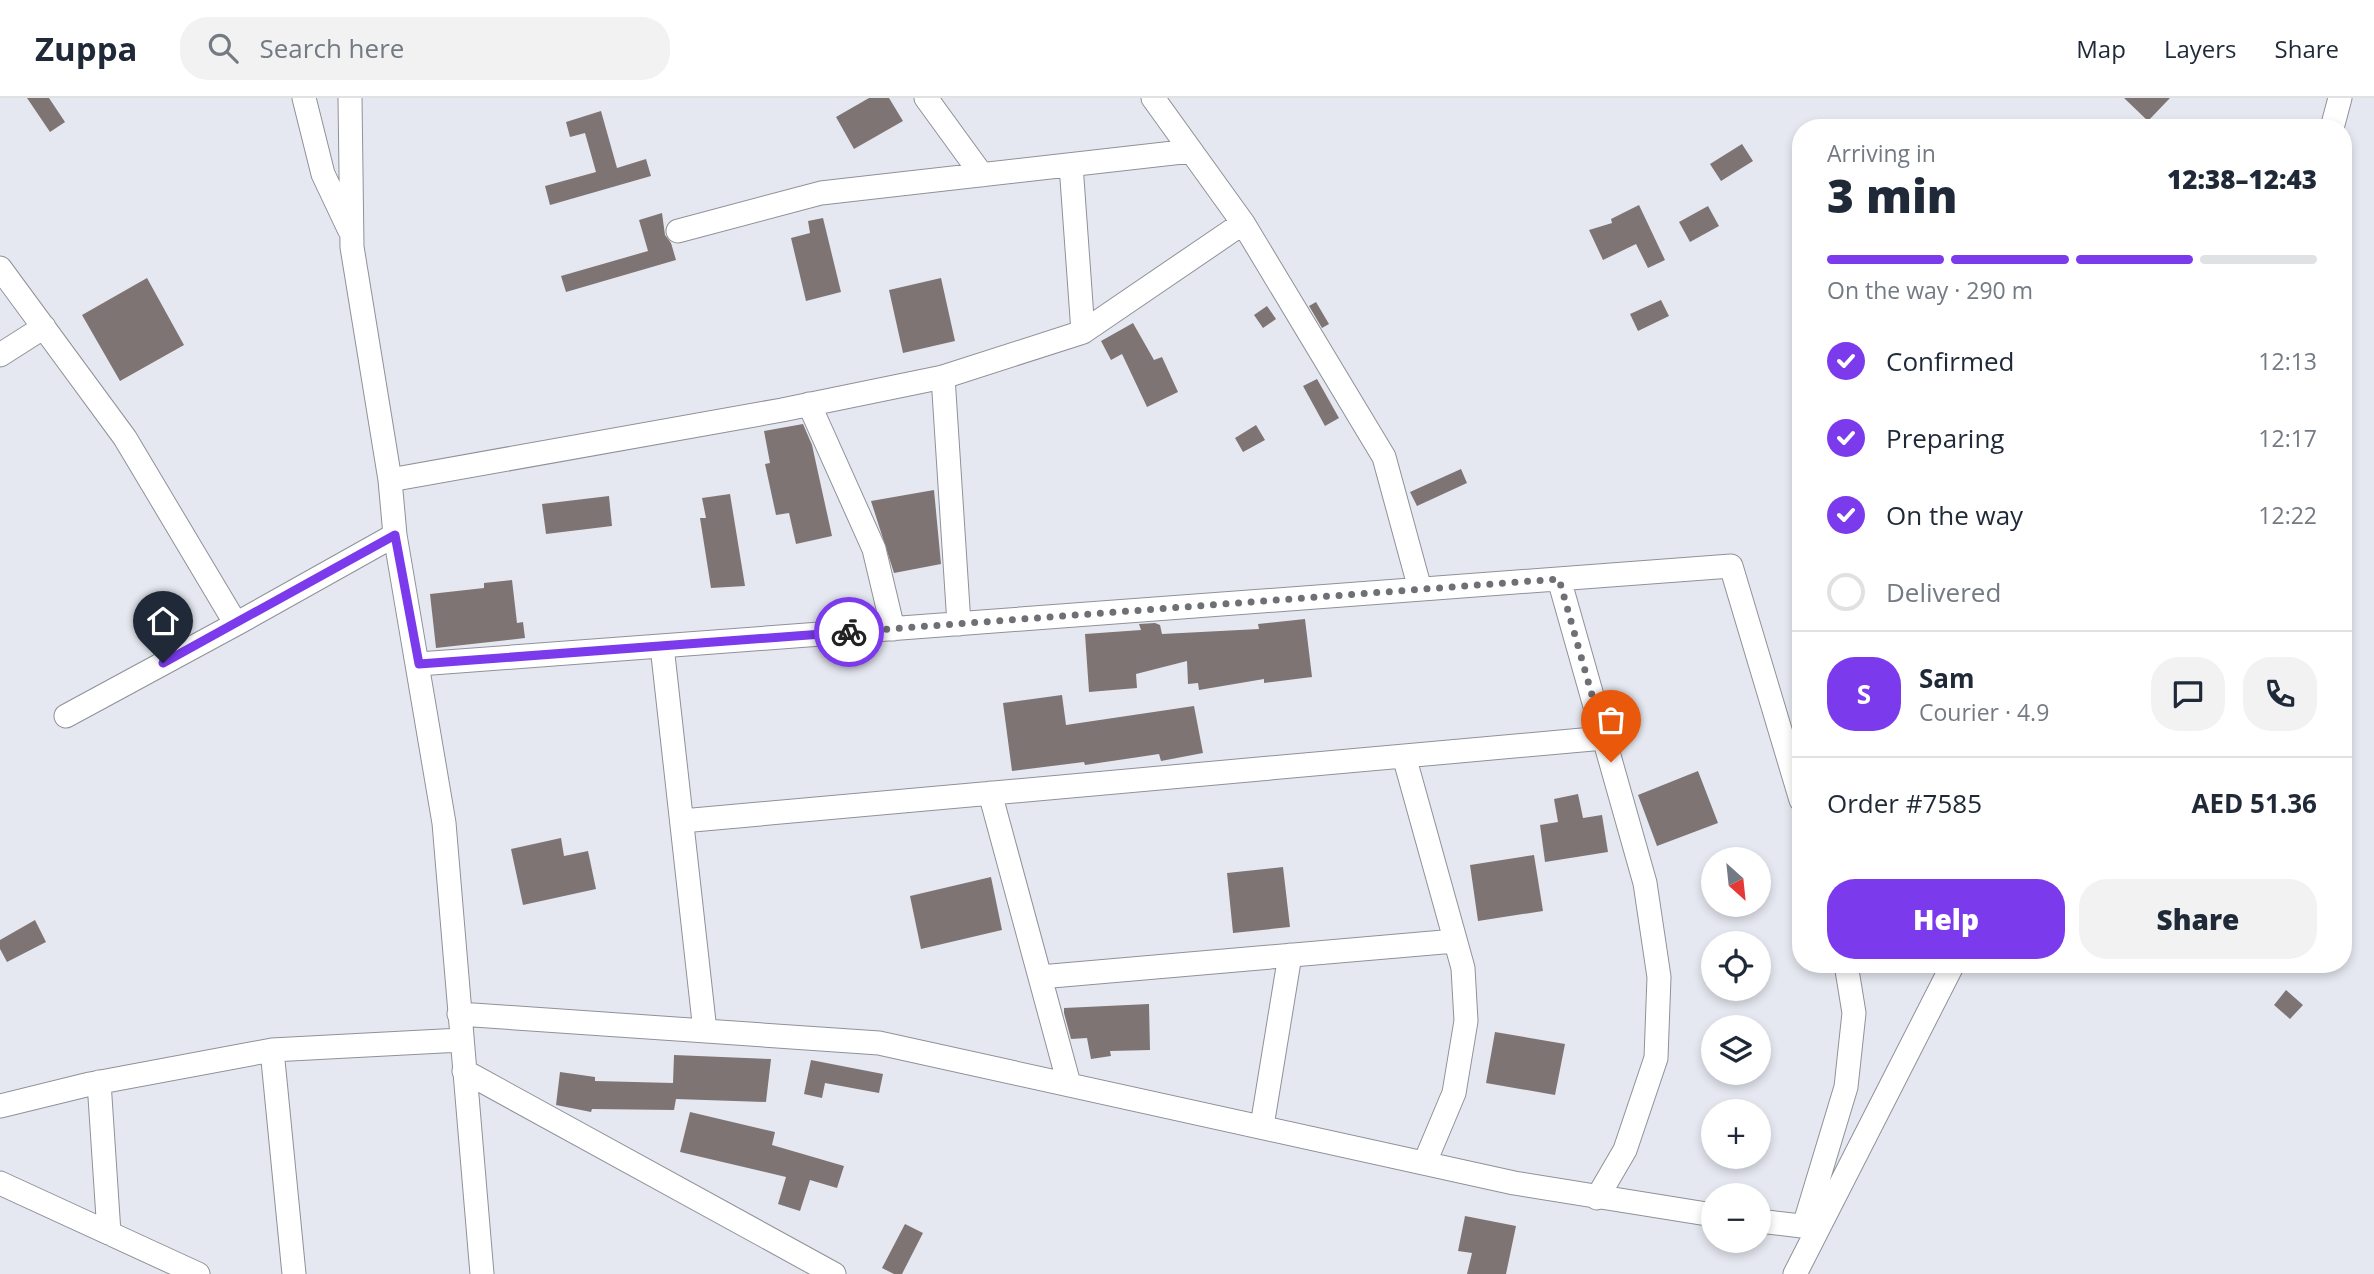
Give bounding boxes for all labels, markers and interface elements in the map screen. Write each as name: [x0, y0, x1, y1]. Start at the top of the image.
search box: [180, 17, 670, 80]
text: Zuppa: [35, 26, 138, 71]
icon: search: [204, 29, 242, 67]
text: Search here: [260, 30, 404, 66]
text: Map: [2076, 32, 2126, 65]
text: Layers: [2164, 32, 2237, 65]
text: Share: [2275, 32, 2339, 65]
text: Arriving in: [1827, 137, 1936, 169]
text: 12:38–12:43: [2167, 161, 2317, 197]
text: 3 min: [1827, 164, 1958, 226]
text: On the way · 290 m: [1827, 274, 2033, 306]
icon: check: [1827, 342, 1865, 380]
text: Confirmed: [1886, 343, 2014, 379]
text: 12:13: [2258, 345, 2317, 377]
icon: check: [1827, 419, 1865, 457]
text: Preparing: [1886, 420, 2004, 456]
text: 12:17: [2258, 422, 2317, 454]
icon: check: [1827, 496, 1865, 534]
text: On the way: [1886, 497, 2023, 533]
text: 12:22: [2258, 499, 2317, 531]
text: Delivered: [1886, 574, 2001, 610]
pin: [133, 591, 193, 663]
courier: [814, 597, 884, 667]
icon: home: [144, 602, 182, 640]
icon: bike: [830, 613, 868, 651]
button: chat: [2151, 657, 2225, 731]
button: phone: [2243, 657, 2317, 731]
text: Sam: [1919, 660, 1975, 696]
text: S: [1857, 676, 1871, 712]
pin: [1581, 690, 1641, 762]
text: Courier · 4.9: [1919, 696, 2049, 728]
icon: bag: [1592, 701, 1630, 739]
text: Order #7585: [1827, 785, 1982, 821]
text: AED 51.36: [2192, 785, 2317, 821]
north arrow: [1701, 847, 1771, 917]
map controls: [1701, 847, 1771, 1253]
button: Help: [1827, 879, 2065, 959]
button: Share: [2079, 879, 2317, 959]
button: locate: [1701, 931, 1771, 1001]
button: layers: [1701, 1015, 1771, 1085]
button: +: [1701, 1099, 1771, 1169]
button: −: [1701, 1183, 1771, 1253]

